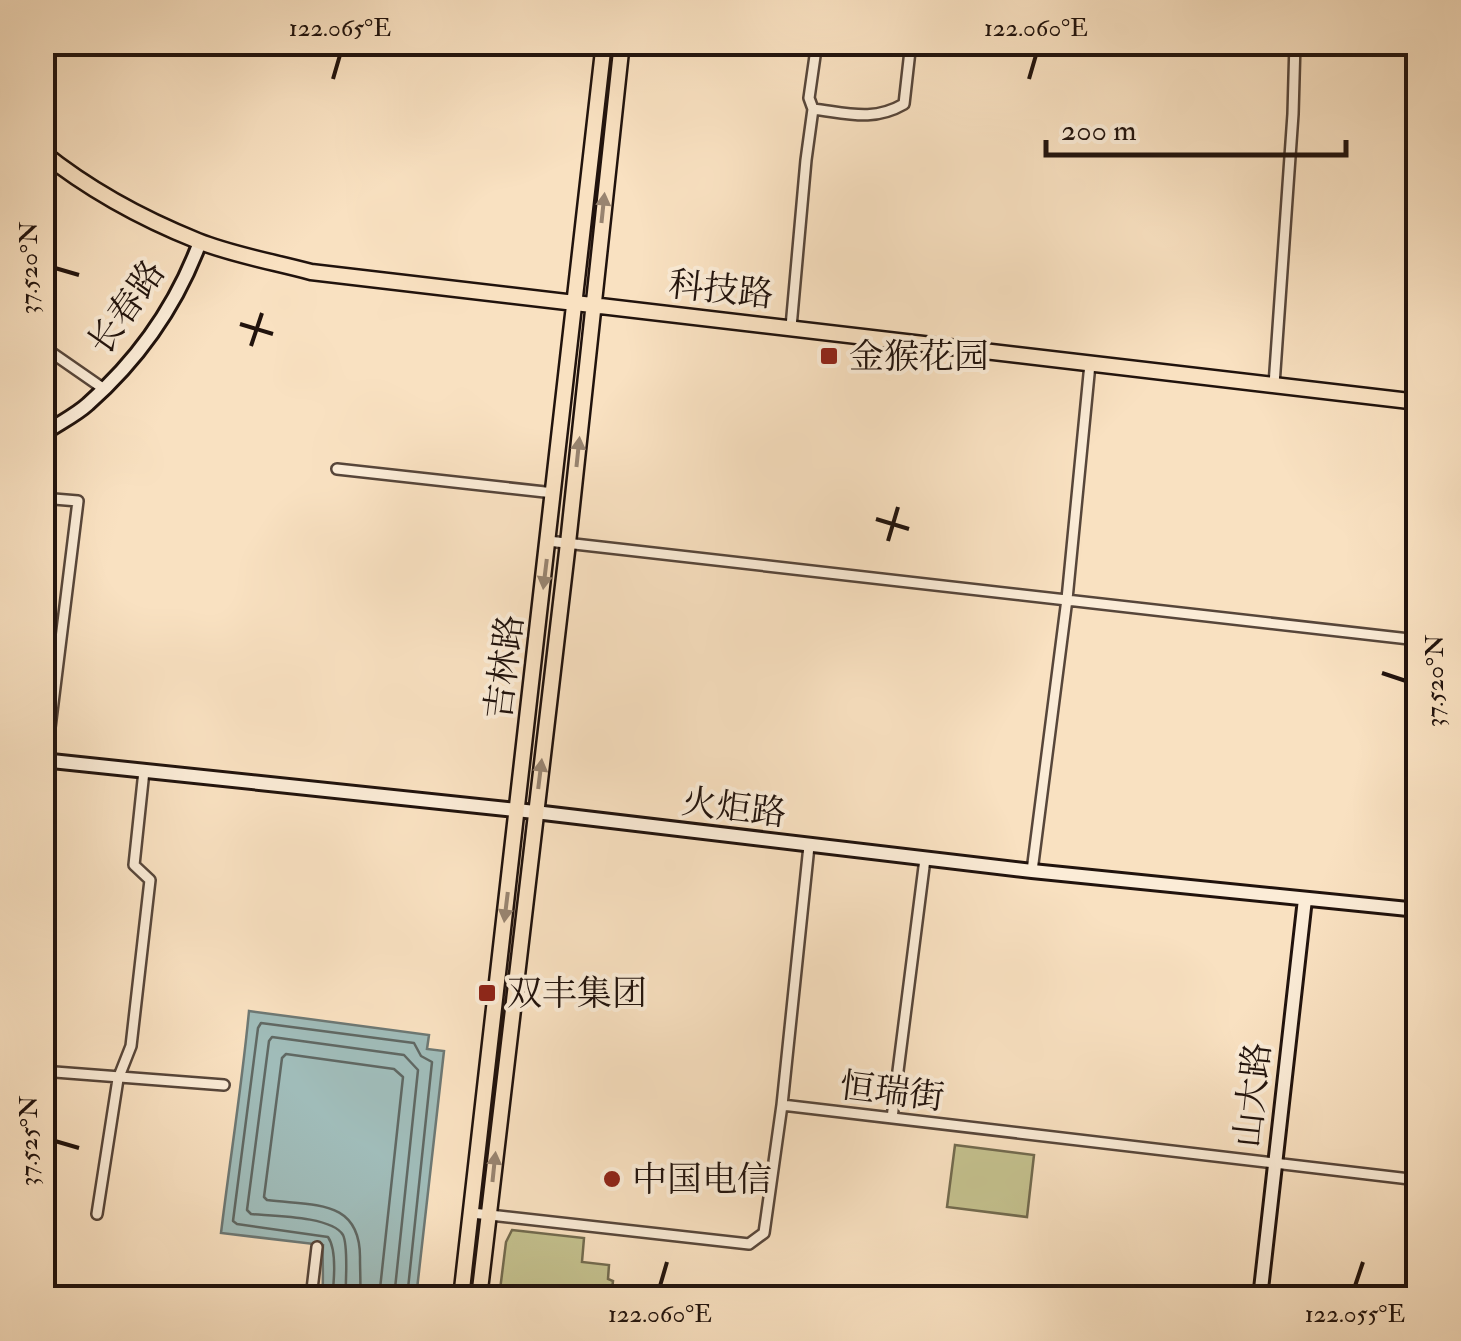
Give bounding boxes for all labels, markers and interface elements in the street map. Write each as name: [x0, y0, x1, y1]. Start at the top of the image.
text: 122.065°E: [289, 13, 391, 44]
text: 122.060°E: [984, 13, 1088, 44]
scale bar: [1046, 95, 1346, 157]
text: 200 m: [1061, 112, 1137, 149]
one-way arrow: [596, 191, 612, 223]
text: 37.520°N: [14, 221, 45, 314]
street label: 长春路: [79, 252, 175, 363]
street label: 科技路: [666, 263, 775, 317]
place label: 金猴花园: [849, 335, 989, 379]
marker: 金猴花园: [818, 345, 840, 367]
one-way arrow: [570, 435, 586, 467]
one-way arrow: [536, 559, 552, 590]
street label: 吉林路: [477, 612, 533, 722]
text: 37.520°N: [1420, 634, 1451, 727]
one-way arrow: [532, 758, 548, 790]
street label: 火炬路: [679, 780, 789, 836]
one-way arrow: [498, 892, 514, 924]
place label: 双丰集团: [507, 972, 647, 1016]
marker: 双丰集团: [476, 982, 498, 1004]
street label: 山大路: [1226, 1041, 1280, 1150]
street label: 恒瑞街: [837, 1064, 947, 1120]
text: 37.525°N: [14, 1095, 45, 1186]
one-way arrow: [486, 1150, 502, 1182]
place label: 中国电信: [632, 1158, 772, 1202]
marker: 中国电信: [601, 1168, 623, 1190]
text: 122.060°E: [608, 1299, 712, 1330]
text: 122.055°E: [1305, 1299, 1405, 1330]

